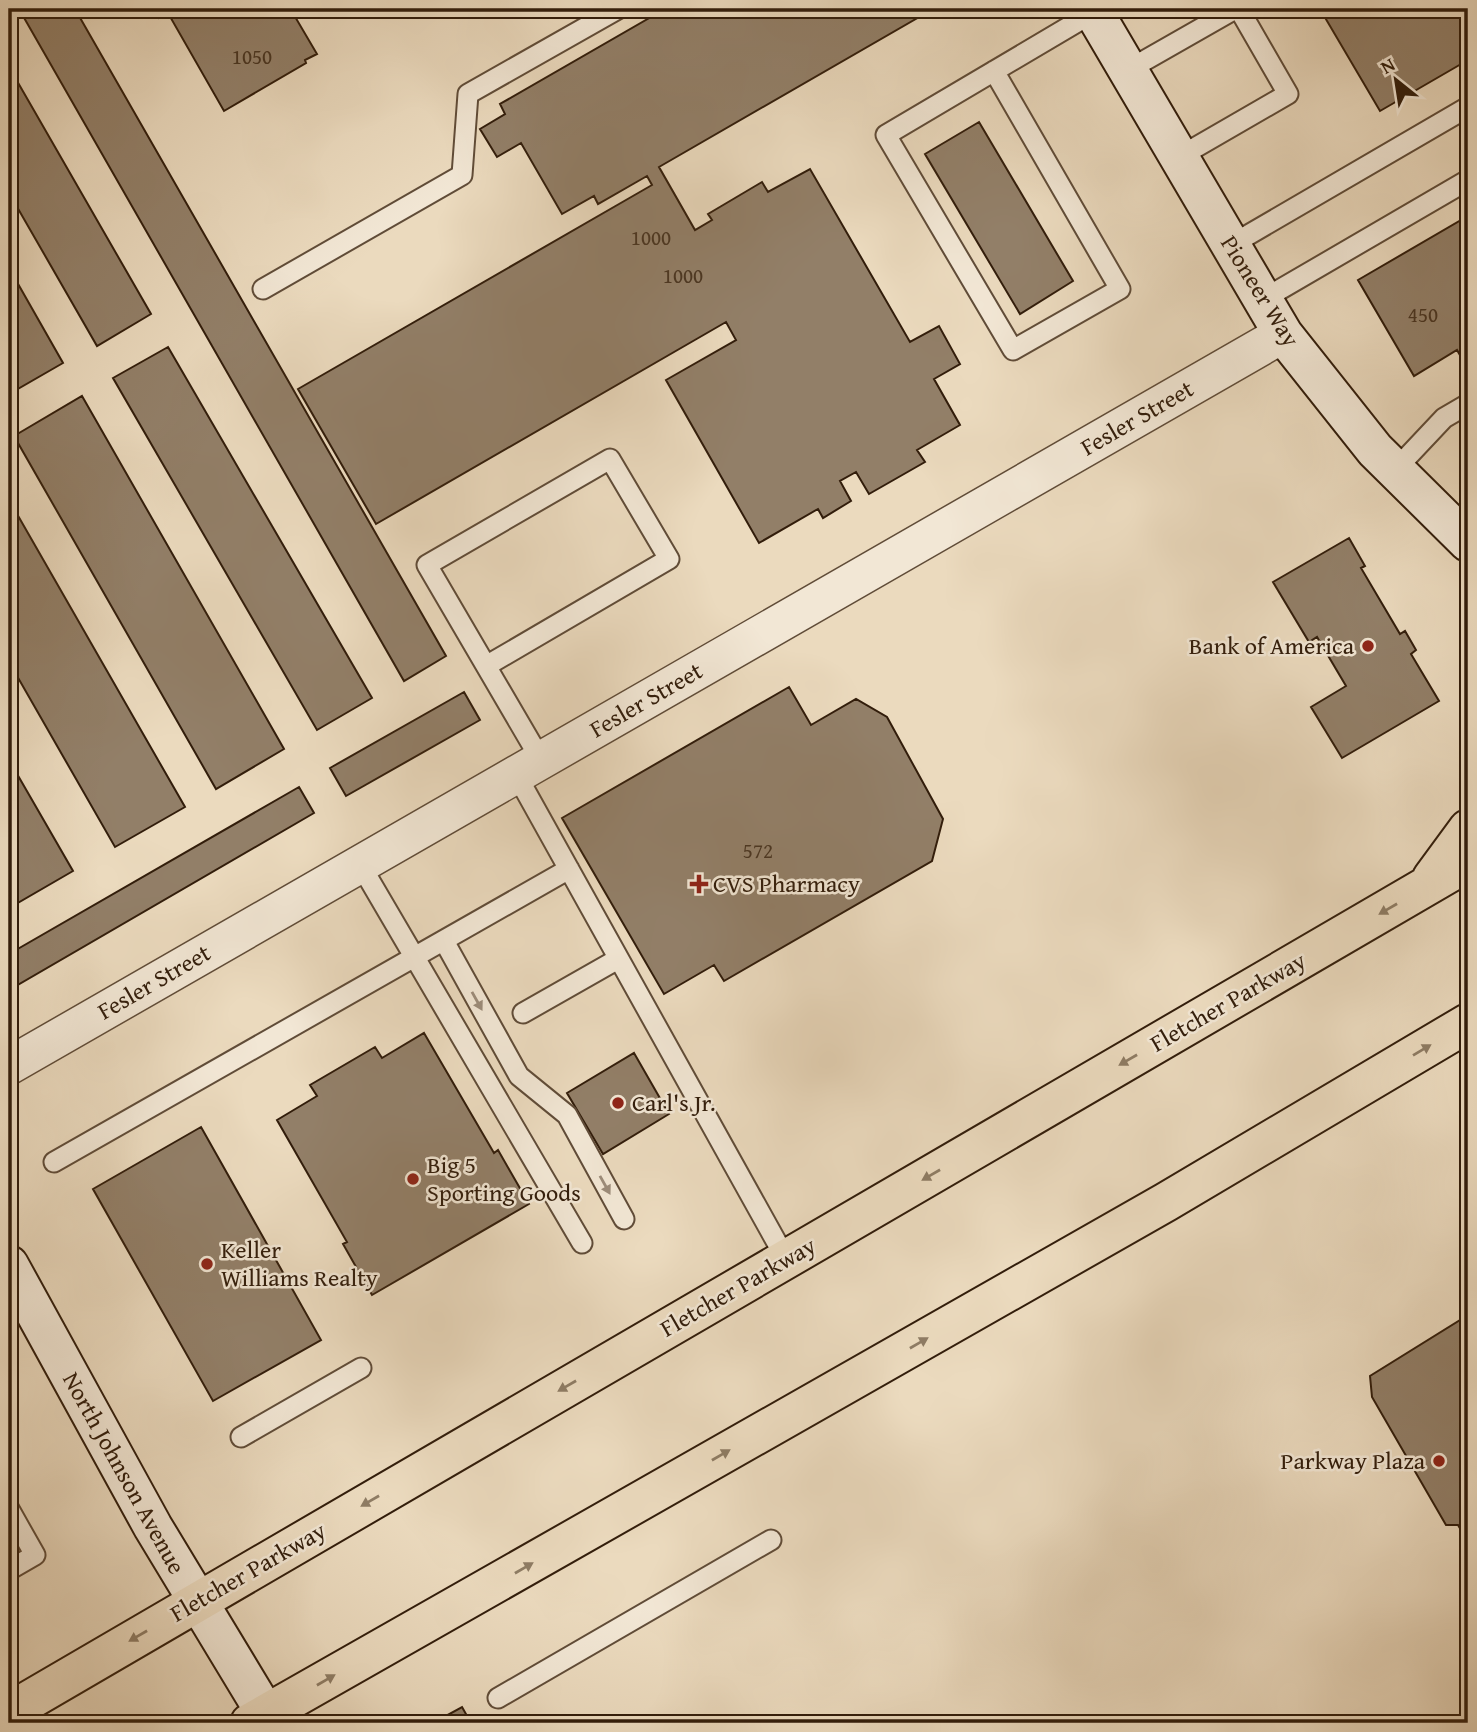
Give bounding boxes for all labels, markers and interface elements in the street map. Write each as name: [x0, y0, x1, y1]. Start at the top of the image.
house number: 1050: [232, 41, 272, 72]
north arrow: [1362, 46, 1432, 116]
text: N: [1375, 50, 1400, 81]
house number: 1000: [631, 222, 671, 253]
street label: Pioneer Way: [1212, 228, 1309, 353]
house number: 1000: [663, 260, 703, 291]
house number: 450: [1408, 299, 1438, 330]
street label: Fesler Street: [1074, 371, 1200, 464]
place label: Bank of America: [1189, 628, 1355, 663]
marker: Bank of America: [1360, 638, 1376, 654]
street label: Fesler Street: [583, 653, 709, 746]
house number: 572: [743, 835, 773, 866]
place label: CVS Pharmacy: [713, 866, 860, 901]
marker: CVS Pharmacy: [691, 876, 707, 892]
one-way arrow: [1378, 903, 1398, 915]
street label: Fesler Street: [91, 935, 217, 1028]
street label: Fletcher Parkway: [1143, 943, 1312, 1060]
one-way arrow: [471, 991, 483, 1011]
one-way arrow: [1413, 1044, 1432, 1057]
one-way arrow: [1118, 1054, 1137, 1066]
place label: Carl's Jr.: [632, 1085, 716, 1120]
marker: Carl's Jr.: [610, 1095, 626, 1111]
place label: Big 5 Sporting Goods: [427, 1147, 581, 1210]
one-way arrow: [922, 1168, 941, 1181]
marker: Big 5 Sporting Goods: [405, 1171, 421, 1187]
one-way arrow: [599, 1175, 611, 1195]
street label: Fletcher Parkway: [653, 1228, 822, 1345]
place label: Keller Williams Realty: [221, 1232, 378, 1295]
marker: Keller Williams Realty: [199, 1256, 215, 1272]
one-way arrow: [909, 1337, 929, 1349]
street label: North Johnson Avenue: [54, 1365, 195, 1580]
one-way arrow: [558, 1380, 577, 1392]
place label: Parkway Plaza: [1281, 1443, 1426, 1478]
one-way arrow: [712, 1449, 731, 1461]
marker: Parkway Plaza: [1431, 1453, 1447, 1469]
one-way arrow: [361, 1495, 380, 1507]
street label: Fletcher Parkway: [163, 1513, 332, 1630]
one-way arrow: [514, 1562, 533, 1574]
one-way arrow: [128, 1630, 148, 1642]
one-way arrow: [316, 1674, 335, 1686]

